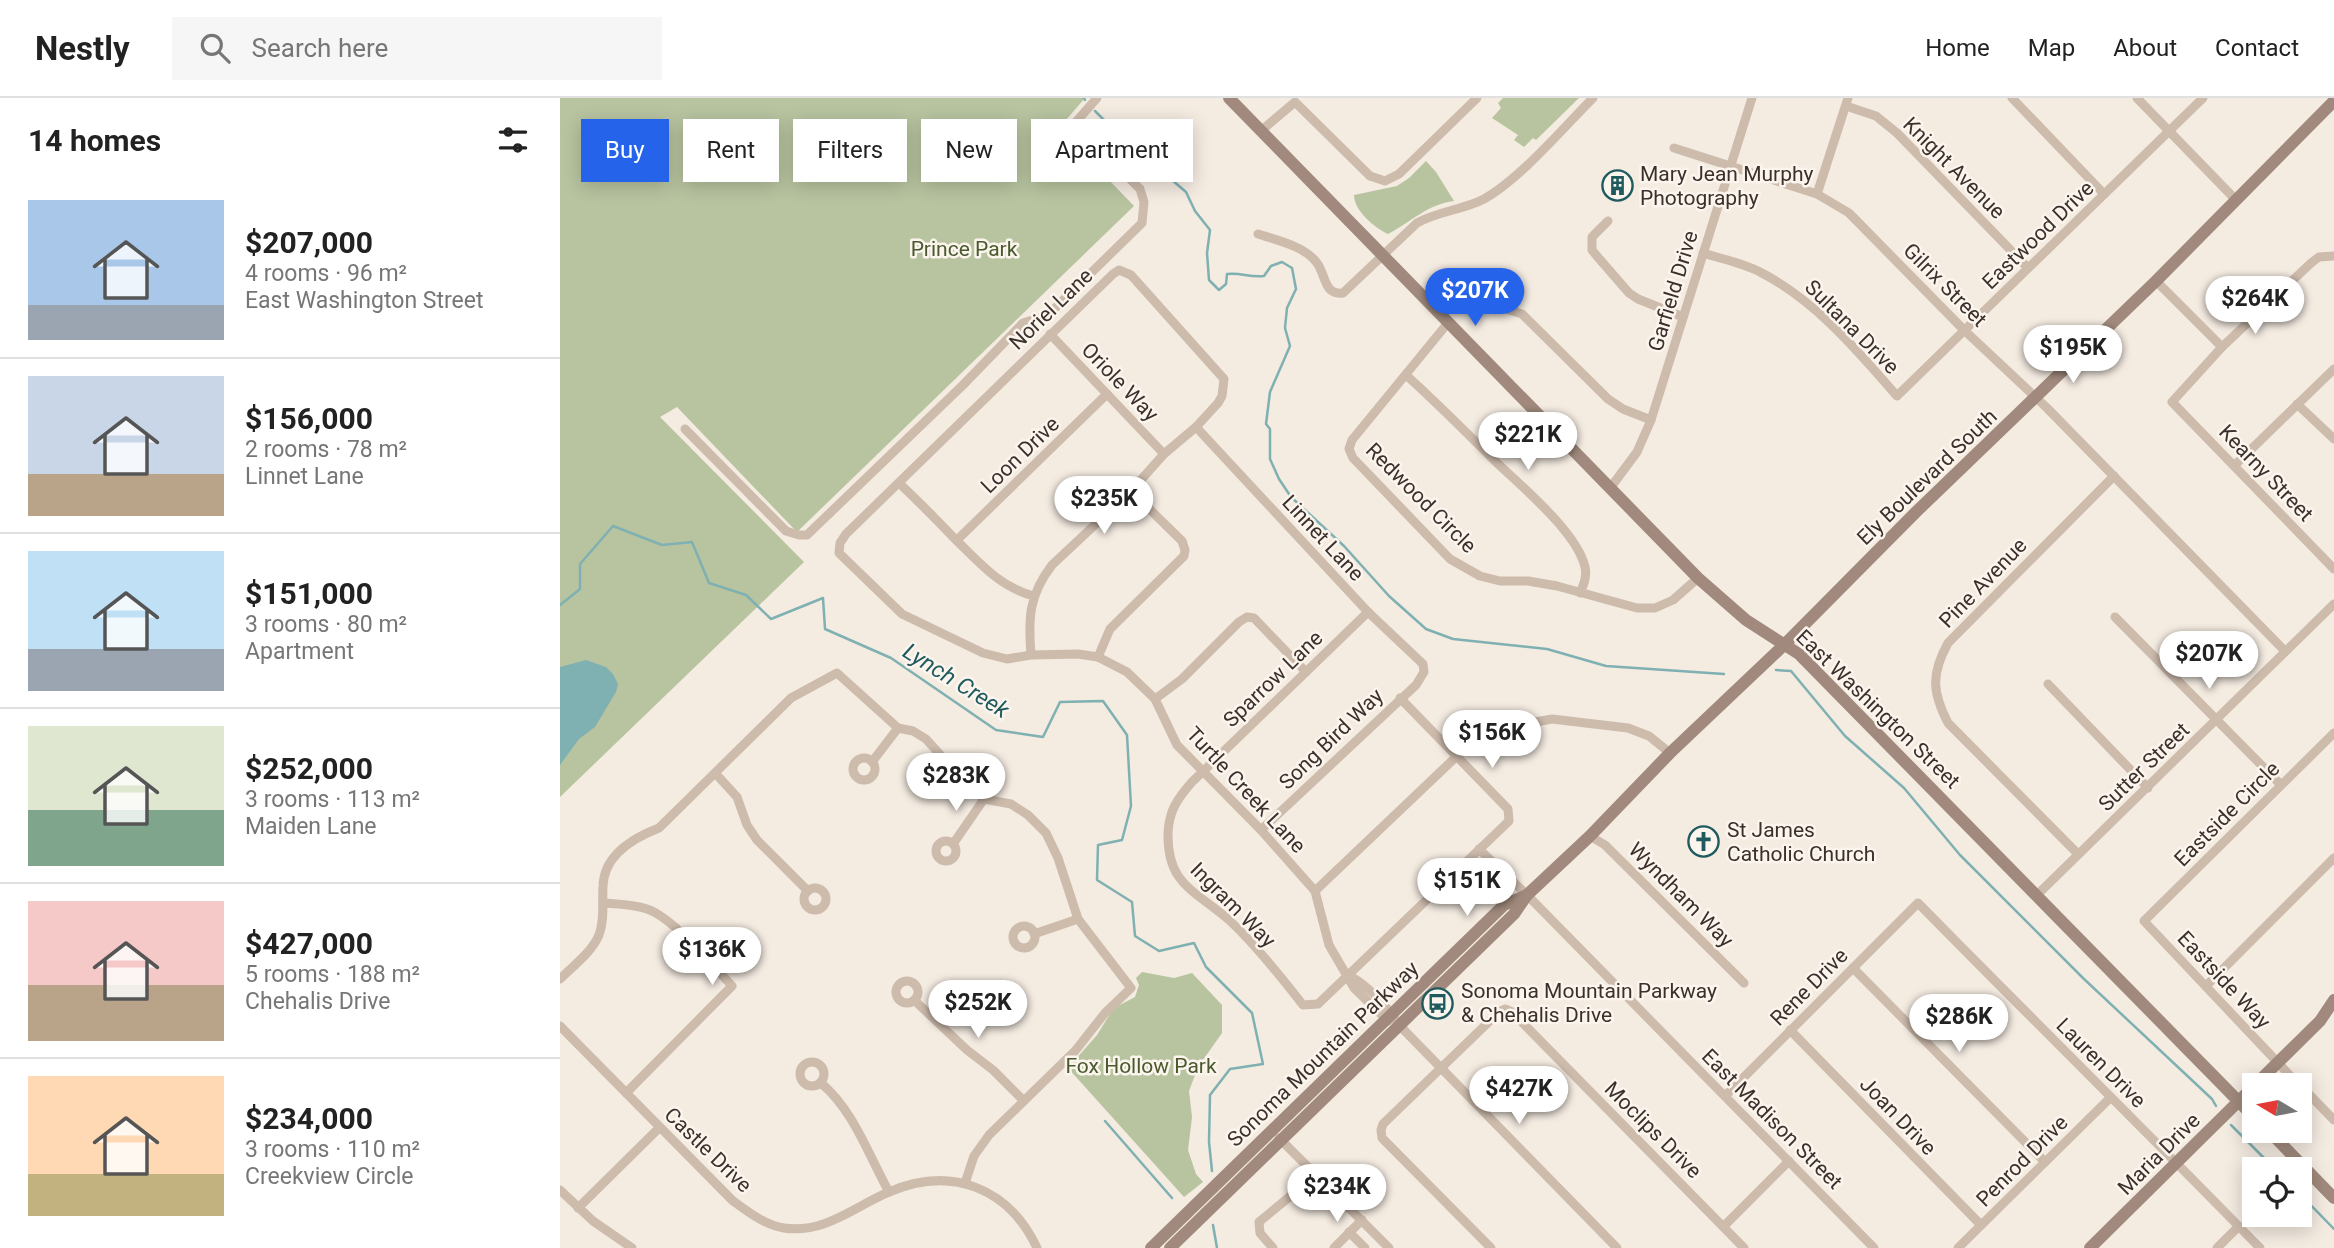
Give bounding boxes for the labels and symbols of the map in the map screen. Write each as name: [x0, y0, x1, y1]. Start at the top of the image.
street label: Knight Avenue: [1898, 112, 2010, 224]
place label: Mary Jean Murphy Photography: [1640, 162, 1814, 210]
building icon: Mary Jean Murphy Photography: [1600, 169, 1634, 203]
street label: Eastwood Drive: [1978, 176, 2098, 294]
street label: Garfield Drive: [1643, 228, 1703, 354]
park label: Prince Park: [911, 237, 1018, 261]
street label: Gilrix Street: [1898, 238, 1992, 332]
street label: Noriel Lane: [1004, 264, 1098, 354]
pin: $207K: [1426, 268, 1524, 328]
street label: Sultana Drive: [1800, 275, 1904, 379]
pin: $264K: [2206, 276, 2304, 336]
pin: $195K: [2024, 326, 2122, 385]
street label: Oriole Way: [1077, 338, 1163, 426]
street label: Ely Boulevard South: [1852, 404, 2002, 550]
street label: Loon Drive: [976, 412, 1064, 498]
pin: $221K: [1479, 412, 1577, 472]
street label: Kearny Street: [2214, 420, 2318, 526]
street label: Redwood Circle: [1361, 438, 1481, 558]
pin: $235K: [1055, 476, 1153, 536]
street label: Linnet Lane: [1277, 490, 1369, 586]
street label: Pine Avenue: [1934, 533, 2032, 633]
street label: East Washington Street: [1791, 625, 1965, 793]
street label: Sparrow Lane: [1219, 626, 1327, 732]
pin: $207K: [2160, 632, 2258, 691]
water label: Lynch Creek: [898, 638, 1015, 725]
street label: Song Bird Way: [1274, 684, 1388, 794]
pin: $156K: [1443, 710, 1541, 770]
street label: Sutter Street: [2094, 718, 2194, 816]
street label: Turtle Creek Lane: [1182, 722, 1310, 858]
pin: $283K: [907, 754, 1005, 813]
street label: Eastside Circle: [2170, 757, 2284, 871]
place label: St James Catholic Church: [1727, 818, 1875, 866]
church icon: St James Catholic Church: [1687, 825, 1721, 859]
street label: Wyndham Way: [1624, 838, 1738, 952]
street label: Ingram Way: [1185, 857, 1281, 953]
pin: $151K: [1418, 858, 1516, 918]
street label: Eastside Way: [2173, 926, 2275, 1034]
pin: $136K: [663, 928, 761, 987]
street label: Rene Drive: [1765, 943, 1853, 1031]
street label: Sonoma Mountain Parkway: [1223, 956, 1423, 1152]
place label: Sonoma Mountain Parkway & Chehalis Drive: [1461, 979, 1717, 1027]
pin: $252K: [929, 981, 1027, 1040]
bus stop icon: Sonoma Mountain Parkway & Chehalis Drive: [1421, 986, 1455, 1020]
pin: $286K: [1910, 995, 2008, 1054]
street label: Lauren Drive: [2051, 1013, 2151, 1113]
street label: East Madison Street: [1697, 1044, 1847, 1194]
park label: Fox Hollow Park: [1065, 1054, 1217, 1078]
pin: $427K: [1470, 1066, 1568, 1126]
street label: Joan Drive: [1855, 1072, 1941, 1160]
north arrow: [2242, 1073, 2312, 1143]
street label: Moclips Drive: [1600, 1077, 1706, 1183]
street label: Castle Drive: [660, 1103, 756, 1197]
street label: Maria Drive: [2113, 1108, 2205, 1200]
street label: Penrod Drive: [1971, 1110, 2073, 1212]
pin: $234K: [1288, 1164, 1386, 1224]

